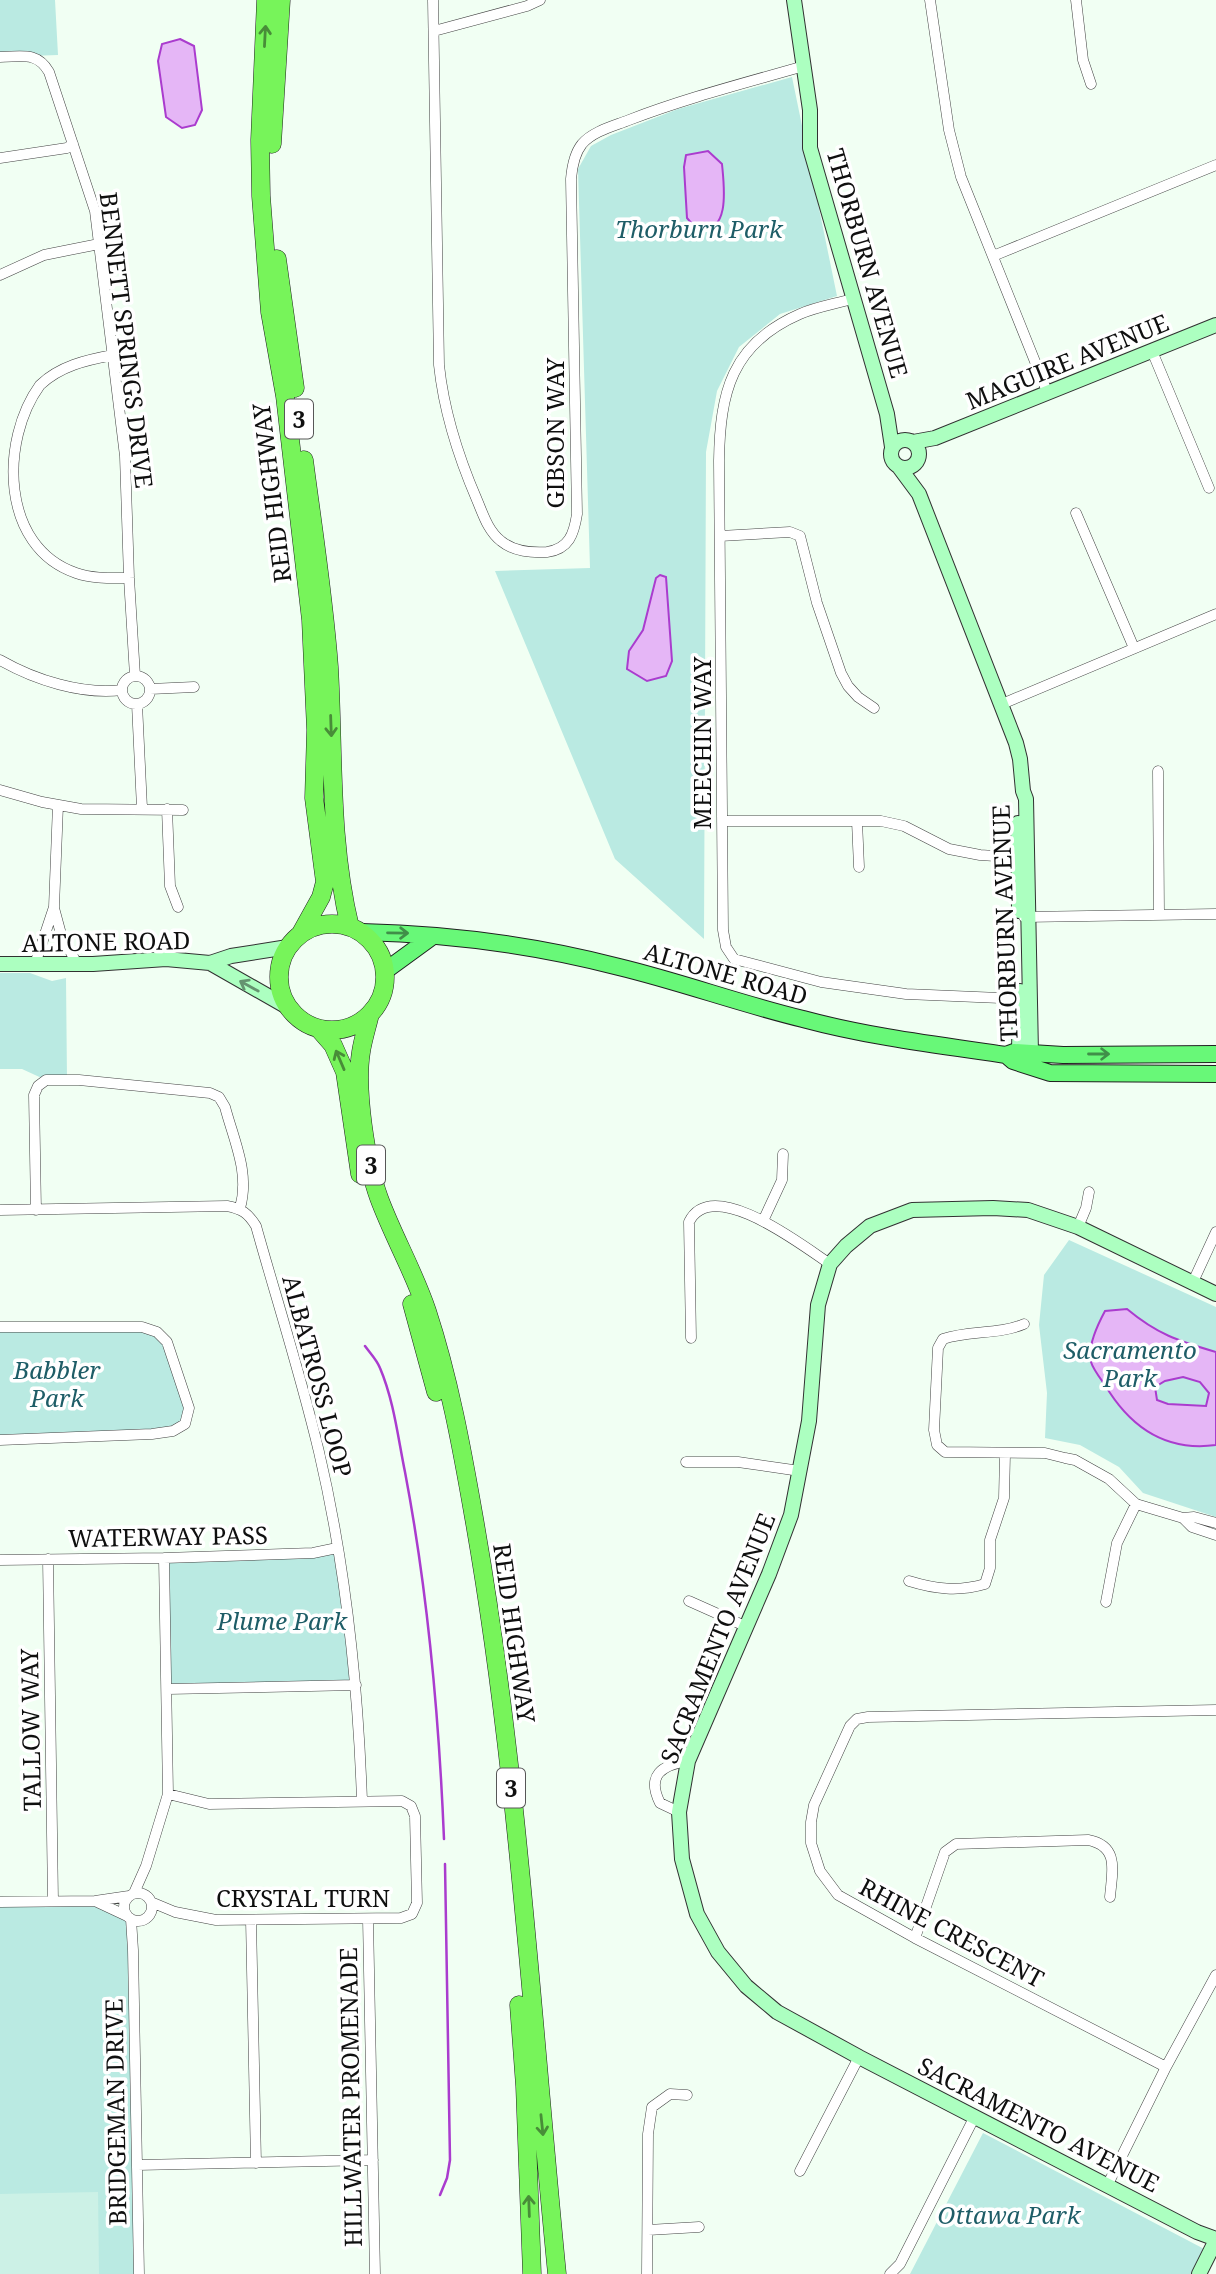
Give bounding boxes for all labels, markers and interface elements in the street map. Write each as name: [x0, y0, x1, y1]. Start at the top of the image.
one-way arrow: [259, 25, 272, 48]
street label: THORBURN AVENUE: [819, 144, 917, 382]
street label: BENNETT SPRINGS DRIVE: [92, 190, 162, 490]
park label: Thorburn Park: [615, 212, 784, 245]
street label: MAGUIRE AVENUE: [961, 305, 1173, 417]
street label: GIBSON WAY: [538, 357, 571, 508]
street label: REID HIGHWAY: [243, 400, 298, 585]
road number: 3: [285, 400, 313, 438]
street label: MEECHIN WAY: [685, 655, 718, 830]
one-way arrow: [324, 714, 337, 737]
street label: THORBURN AVENUE: [983, 804, 1025, 1042]
street label: ALTONE ROAD: [21, 923, 191, 959]
one-way arrow: [386, 927, 409, 940]
street label: ALTONE ROAD: [640, 934, 812, 1012]
one-way arrow: [239, 979, 260, 992]
one-way arrow: [1087, 1048, 1110, 1061]
one-way arrow: [333, 1050, 346, 1071]
road number: 3: [357, 1146, 385, 1184]
street label: ALBATROSS LOOP: [275, 1271, 361, 1481]
park label: Sacramento Park: [1063, 1333, 1197, 1394]
park label: Babbler Park: [13, 1353, 101, 1414]
street label: SACRAMENTO AVENUE: [652, 1508, 782, 1768]
street label: WATERWAY PASS: [68, 1518, 268, 1554]
street label: REID HIGHWAY: [486, 1541, 544, 1726]
park label: Plume Park: [216, 1604, 348, 1637]
street label: TALLOW WAY: [12, 1647, 48, 1812]
road number: 3: [497, 1768, 525, 1808]
street label: RHINE CRESCENT: [854, 1869, 1050, 1995]
street label: CRYSTAL TURN: [216, 1881, 390, 1914]
street label: HILLWATER PROMENADE: [331, 1947, 369, 2247]
street label: BRIDGEMAN DRIVE: [97, 1998, 133, 2226]
street label: SACRAMENTO AVENUE: [913, 2049, 1165, 2199]
one-way arrow: [536, 2114, 549, 2136]
one-way arrow: [523, 2195, 536, 2218]
park label: Ottawa Park: [938, 2198, 1082, 2231]

